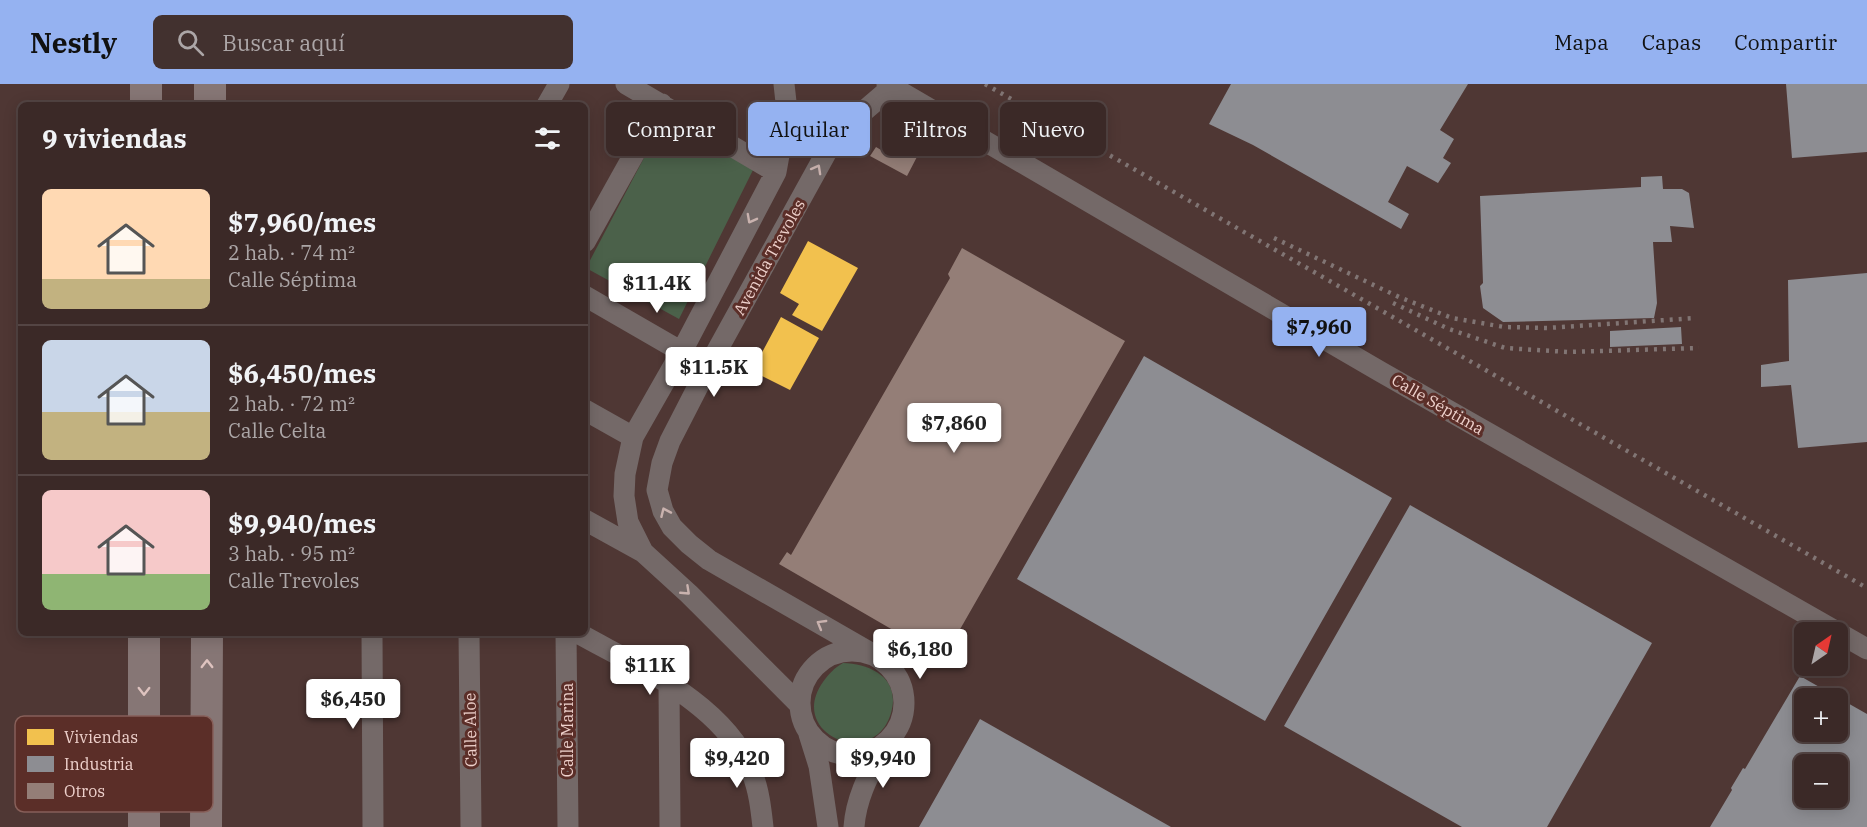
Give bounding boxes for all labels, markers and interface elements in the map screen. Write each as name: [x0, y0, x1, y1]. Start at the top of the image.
search box: [153, 15, 573, 69]
text: Nestly: [30, 24, 117, 61]
icon: search: [174, 26, 207, 59]
text: Buscar aquí: [222, 28, 345, 57]
text: Mapa: [1554, 28, 1609, 56]
text: Capas: [1642, 28, 1701, 56]
text: Compartir: [1734, 28, 1837, 56]
chip: Comprar: [606, 102, 736, 156]
chip: Alquilar: [748, 102, 870, 156]
chip: Filtros: [882, 102, 988, 156]
chip: Nuevo: [1000, 102, 1106, 156]
text: 9 viviendas: [42, 121, 187, 155]
icon: filters: [531, 122, 564, 155]
one-way arrow: [810, 164, 822, 175]
street label: Avenida Trevoles: [729, 196, 809, 318]
text: $7,960/mes: [228, 205, 376, 239]
icon: home: [90, 213, 162, 285]
one-way arrow: [747, 213, 759, 224]
text: 2 hab. · 74 m²: [228, 239, 355, 266]
pin: $11.4K: [608, 263, 706, 314]
text: Calle Séptima: [228, 266, 357, 293]
text: $11.4K: [623, 269, 691, 296]
pin: $7,960: [1270, 307, 1368, 358]
text: $7,960: [1286, 313, 1352, 340]
pin: $11.5K: [665, 347, 763, 398]
text: $11.5K: [680, 353, 748, 380]
text: $6,450/mes: [228, 356, 376, 390]
icon: home: [90, 364, 162, 436]
street label: Calle Séptima: [1388, 370, 1488, 439]
text: 2 hab. · 72 m²: [228, 390, 355, 417]
pin: $7,860: [905, 403, 1003, 454]
text: $7,860: [921, 409, 987, 436]
text: Calle Celta: [228, 417, 327, 444]
text: $9,940/mes: [228, 506, 376, 540]
one-way arrow: [660, 507, 672, 518]
icon: home: [90, 514, 162, 586]
text: 3 hab. · 95 m²: [228, 540, 355, 567]
text: Calle Trevoles: [228, 567, 360, 594]
one-way arrow: [679, 584, 689, 595]
one-way arrow: [817, 620, 827, 631]
north arrow: [1794, 622, 1848, 676]
map controls: [1794, 622, 1848, 808]
pin: $6,180: [871, 629, 969, 680]
text: $6,180: [887, 635, 953, 662]
pin: $11K: [614, 645, 686, 696]
text: $11K: [624, 651, 676, 678]
one-way arrow: [201, 659, 213, 668]
pin: $6,450: [304, 679, 402, 730]
street label: Calle Marina: [557, 682, 577, 777]
text: $6,450: [320, 685, 386, 712]
one-way arrow: [138, 687, 150, 696]
button: +: [1794, 688, 1848, 742]
street label: Calle Aloe: [459, 693, 481, 767]
legend: [15, 716, 213, 812]
text: Viviendas: [64, 727, 138, 747]
pin: $9,420: [688, 738, 786, 789]
pin: $9,940: [834, 738, 932, 789]
text: $9,420: [704, 744, 770, 771]
text: $9,940: [850, 744, 916, 771]
text: Industria: [64, 754, 134, 774]
button: −: [1794, 754, 1848, 808]
text: Otros: [64, 781, 105, 801]

